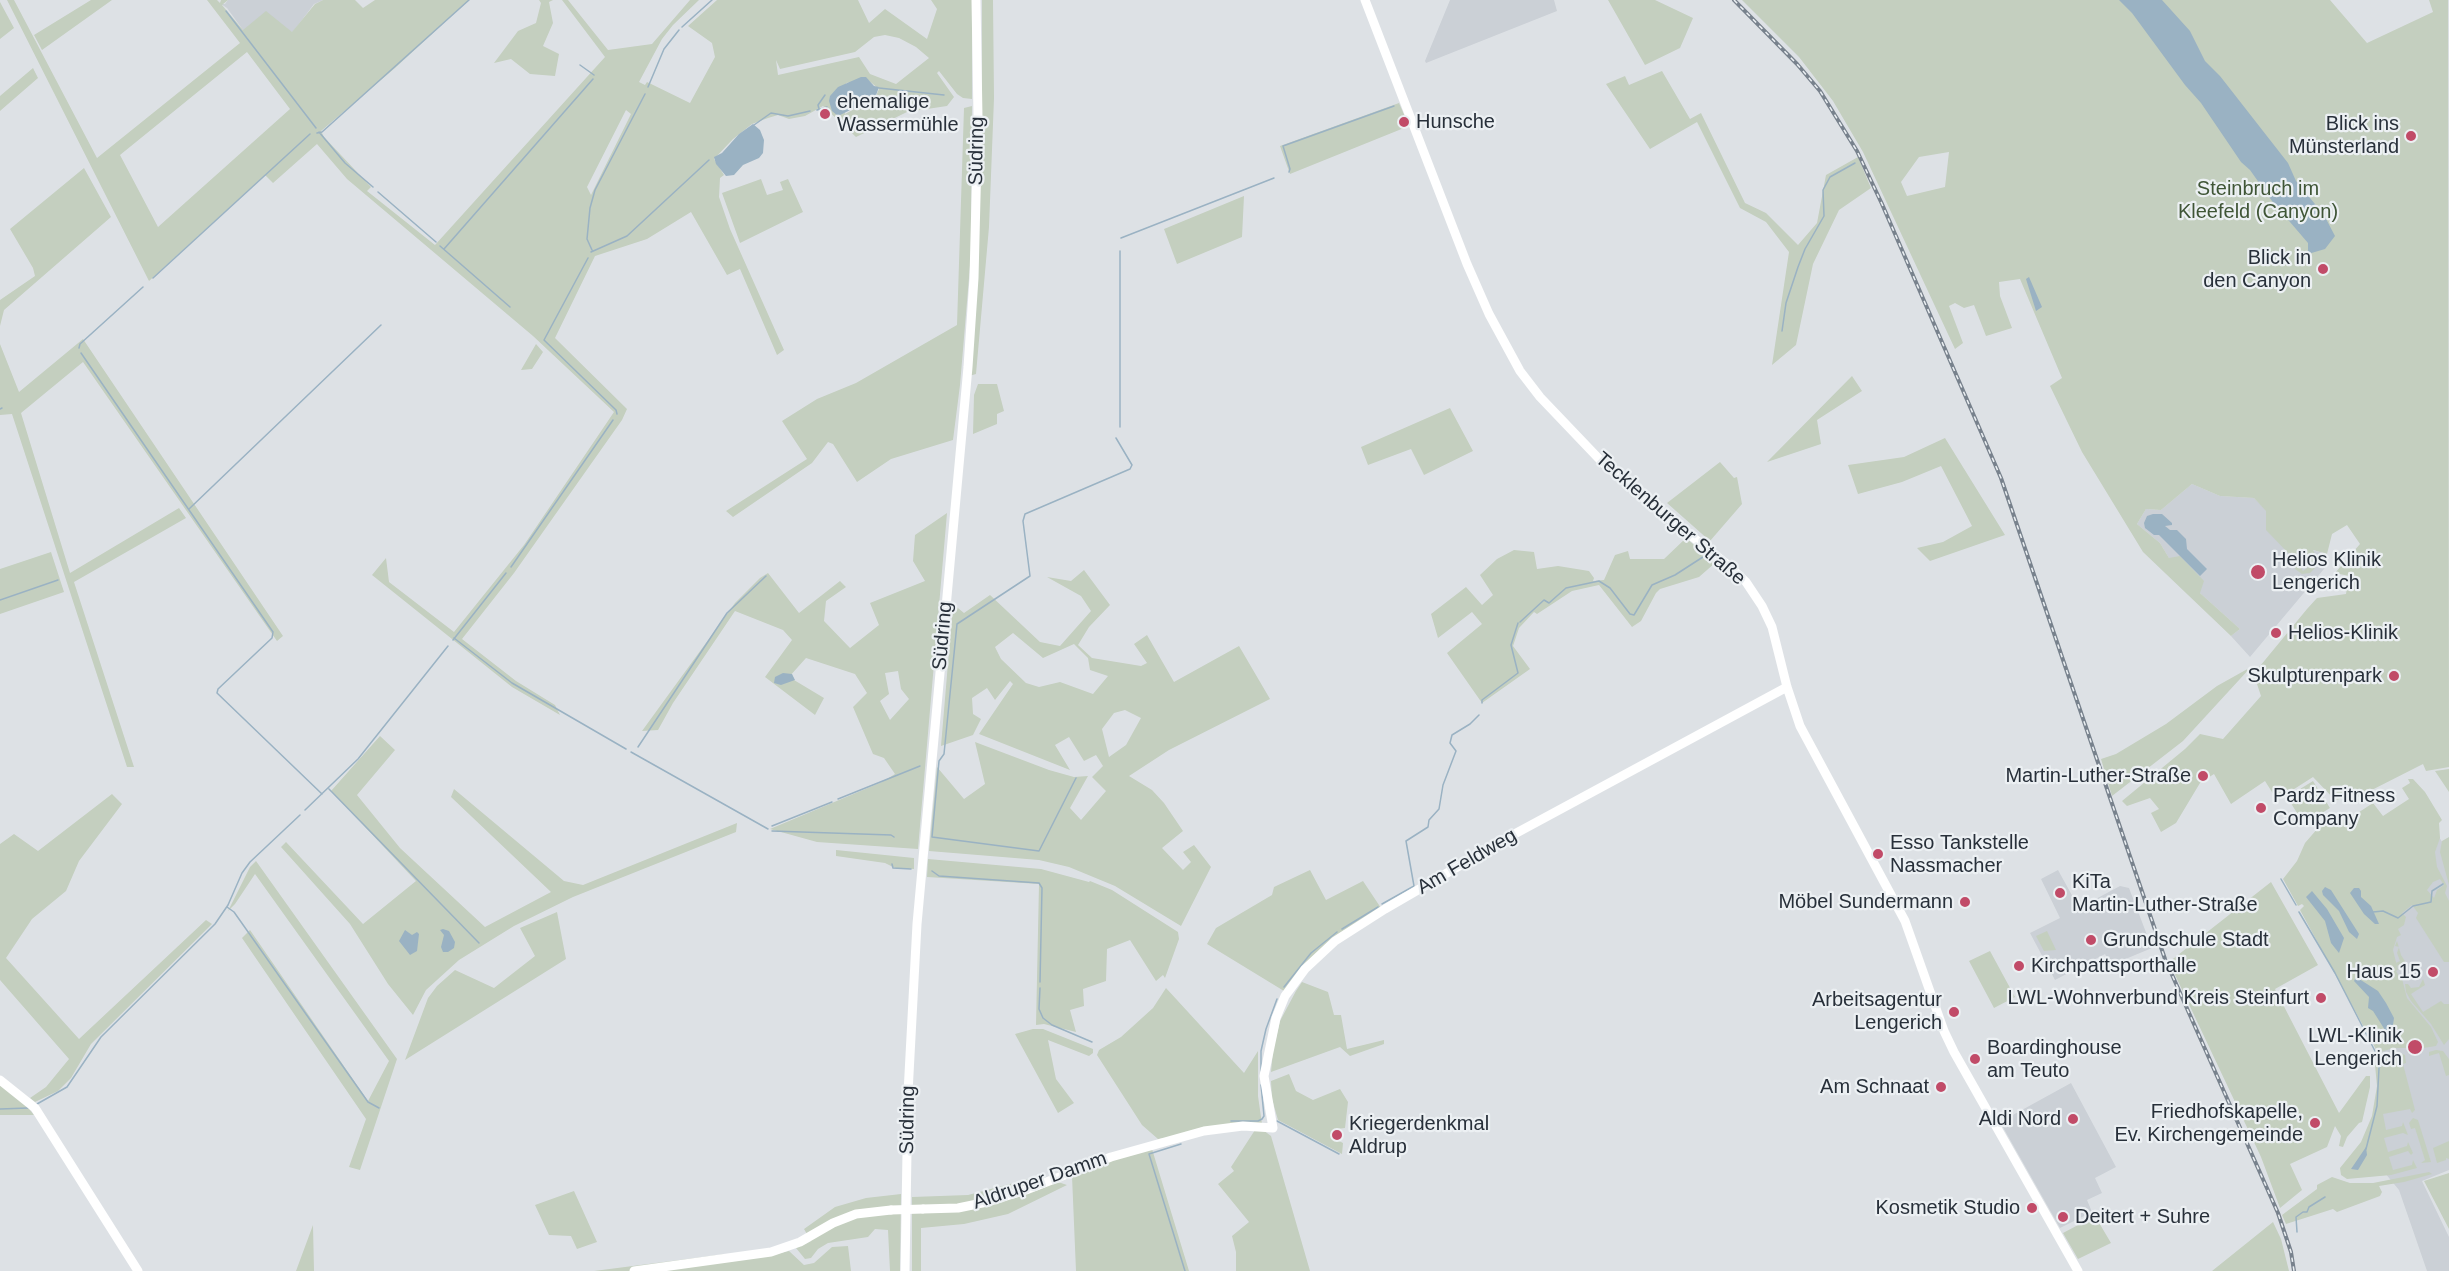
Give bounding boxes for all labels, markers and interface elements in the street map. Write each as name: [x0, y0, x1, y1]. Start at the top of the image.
place label: ehemalige Wassermühle: [837, 90, 959, 137]
marker: ehemalige Wassermühle: [818, 107, 832, 121]
place label: Hunsche: [1416, 110, 1495, 134]
place label: Blick ins Münsterland: [2289, 112, 2399, 159]
marker: Hunsche: [1397, 115, 1411, 129]
street label: Südring: [964, 116, 990, 186]
marker: Blick ins Münsterland: [2404, 129, 2418, 143]
park label: Steinbruch im Kleefeld (Canyon): [2178, 177, 2338, 224]
place label: Blick in den Canyon: [2203, 246, 2311, 293]
marker: Blick in den Canyon: [2316, 262, 2330, 276]
street label: Tecklenburger Straße: [1590, 447, 1750, 591]
place label: Helios Klinik Lengerich: [2272, 548, 2381, 595]
marker: Helios Klinik Lengerich: [2249, 563, 2267, 581]
street label: Südring: [928, 601, 958, 671]
place label: Helios-Klinik: [2288, 621, 2398, 645]
marker: Helios-Klinik: [2269, 626, 2283, 640]
place label: Skulpturenpark: [2247, 664, 2382, 688]
marker: Skulpturenpark: [2387, 669, 2401, 683]
place label: Martin-Luther-Straße: [2005, 764, 2191, 788]
marker: Martin-Luther-Straße: [2196, 769, 2210, 783]
place label: Pardz Fitness Company: [2273, 784, 2395, 831]
marker: Pardz Fitness Company: [2254, 801, 2268, 815]
street label: Am Feldweg: [1413, 824, 1521, 900]
place label: Esso Tankstelle Nassmacher: [1890, 831, 2029, 878]
marker: Esso Tankstelle Nassmacher: [1871, 847, 1885, 861]
place label: KiTa Martin-Luther-Straße: [2072, 870, 2258, 917]
marker: KiTa Martin-Luther-Straße: [2053, 886, 2067, 900]
place label: Möbel Sundermann: [1778, 890, 1953, 914]
marker: Möbel Sundermann: [1958, 895, 1972, 909]
place label: Grundschule Stadt: [2103, 928, 2269, 952]
marker: Grundschule Stadt: [2084, 933, 2098, 947]
place label: Kirchpattsporthalle: [2031, 954, 2197, 978]
marker: Kirchpattsporthalle: [2012, 959, 2026, 973]
place label: Haus 15: [2347, 960, 2421, 984]
marker: Haus 15: [2426, 965, 2440, 979]
place label: LWL-Wohnverbund Kreis Steinfurt: [2007, 986, 2309, 1010]
place label: Arbeitsagentur Lengerich: [1812, 988, 1942, 1035]
marker: LWL-Wohnverbund Kreis Steinfurt: [2314, 991, 2328, 1005]
marker: Arbeitsagentur Lengerich: [1947, 1005, 1961, 1019]
place label: LWL-Klinik Lengerich: [2308, 1024, 2402, 1071]
place label: Boardinghouse am Teuto: [1987, 1036, 2122, 1083]
marker: LWL-Klinik Lengerich: [2406, 1038, 2424, 1056]
marker: Boardinghouse am Teuto: [1968, 1052, 1982, 1066]
place label: Am Schnaat: [1820, 1075, 1929, 1099]
marker: Am Schnaat: [1934, 1080, 1948, 1094]
street label: Südring: [895, 1085, 921, 1155]
place label: Friedhofskapelle, Ev. Kirchengemeinde: [2114, 1100, 2303, 1147]
place label: Aldi Nord: [1979, 1107, 2061, 1131]
place label: Kriegerdenkmal Aldrup: [1349, 1112, 1489, 1159]
marker: Aldi Nord: [2066, 1112, 2080, 1126]
marker: Friedhofskapelle, Ev. Kirchengemeinde: [2308, 1116, 2322, 1130]
marker: Kriegerdenkmal Aldrup: [1330, 1128, 1344, 1142]
street label: Aldruper Damm: [970, 1147, 1110, 1215]
place label: Kosmetik Studio: [1875, 1196, 2020, 1220]
marker: Kosmetik Studio: [2025, 1201, 2039, 1215]
place label: Deitert + Suhre: [2075, 1205, 2210, 1229]
marker: Deitert + Suhre: [2056, 1210, 2070, 1224]

